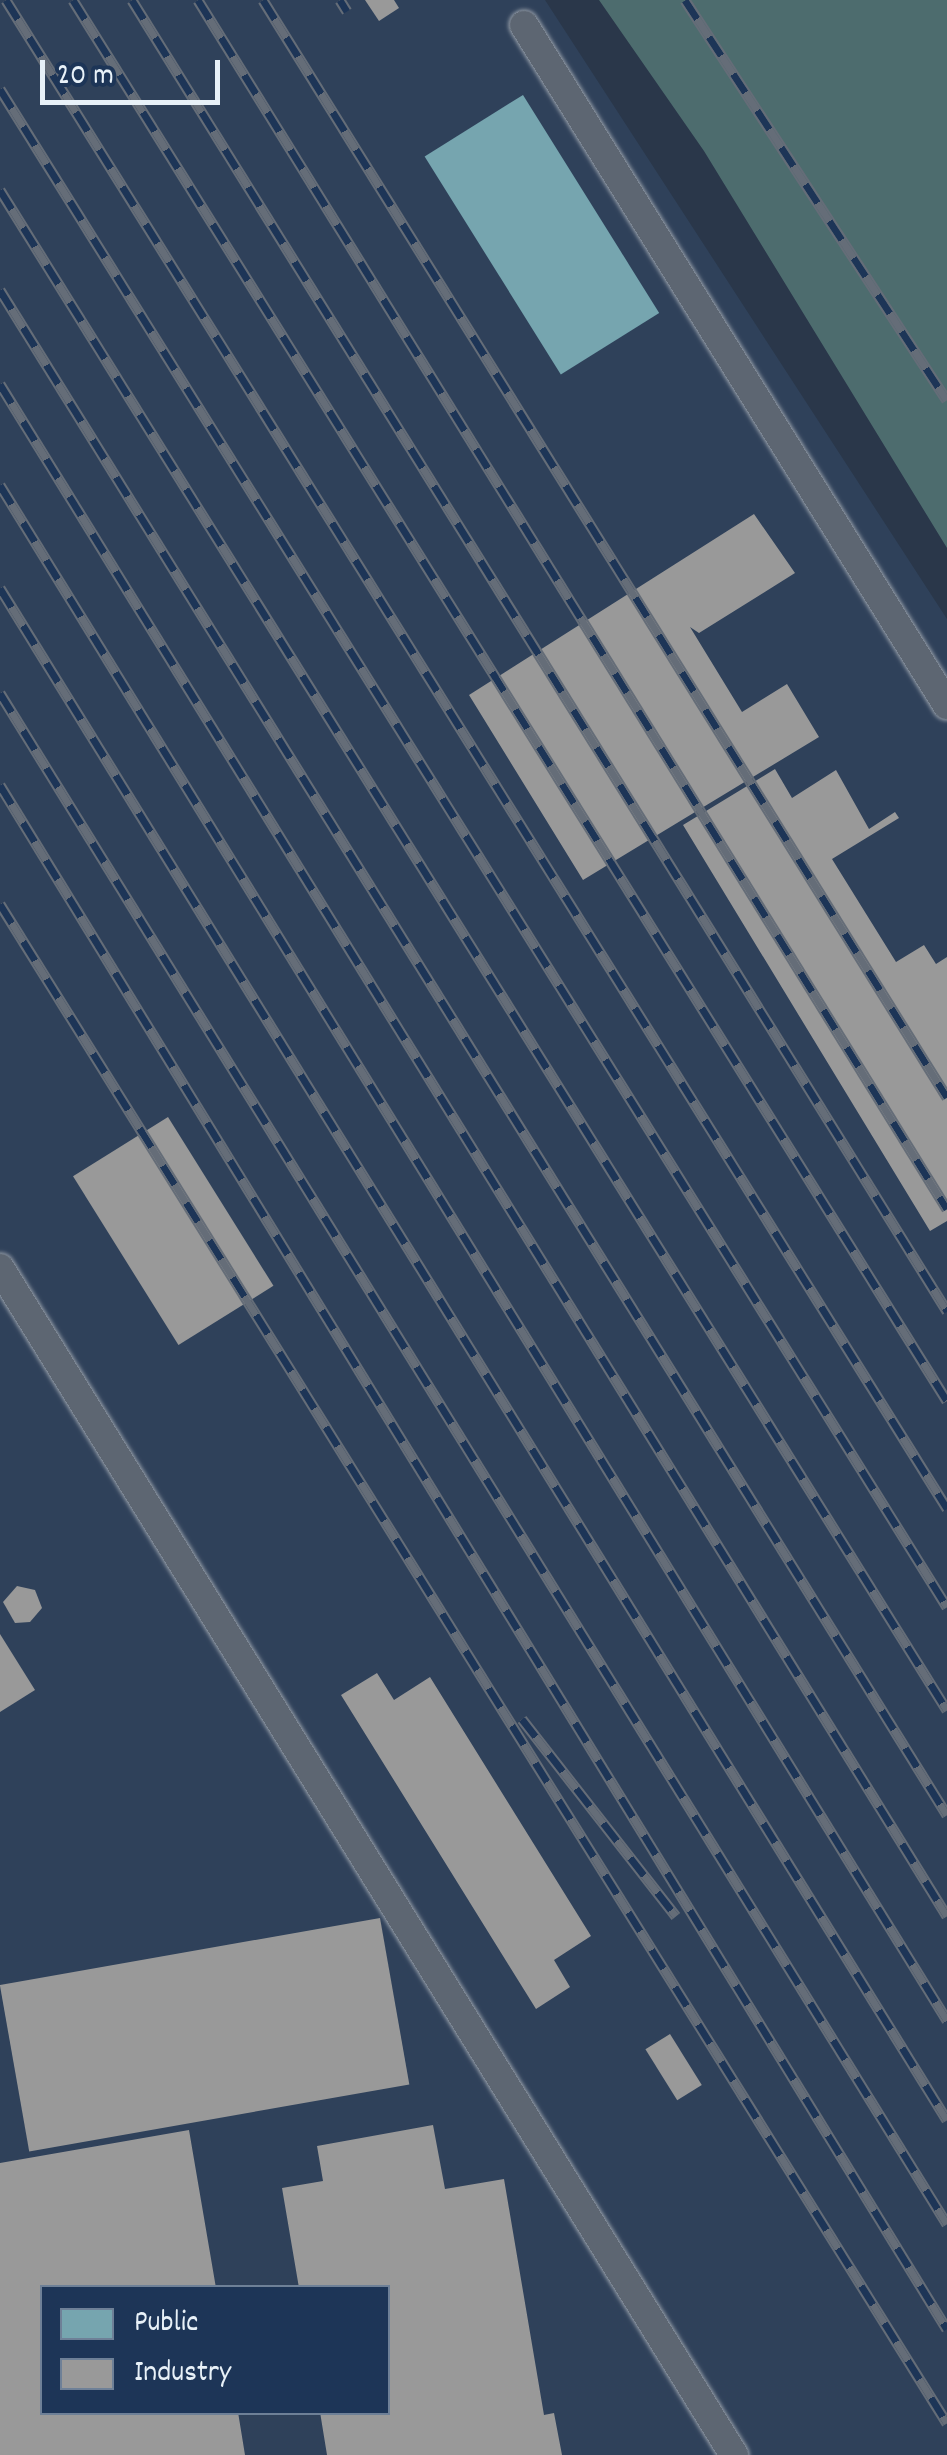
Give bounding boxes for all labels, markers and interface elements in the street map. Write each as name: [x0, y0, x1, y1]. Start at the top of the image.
scale bar: [45, 40, 225, 102]
text: 20 m: [57, 56, 114, 99]
legend: [40, 2285, 390, 2415]
text: Public: [134, 2303, 198, 2346]
text: Industry: [134, 2353, 231, 2396]

